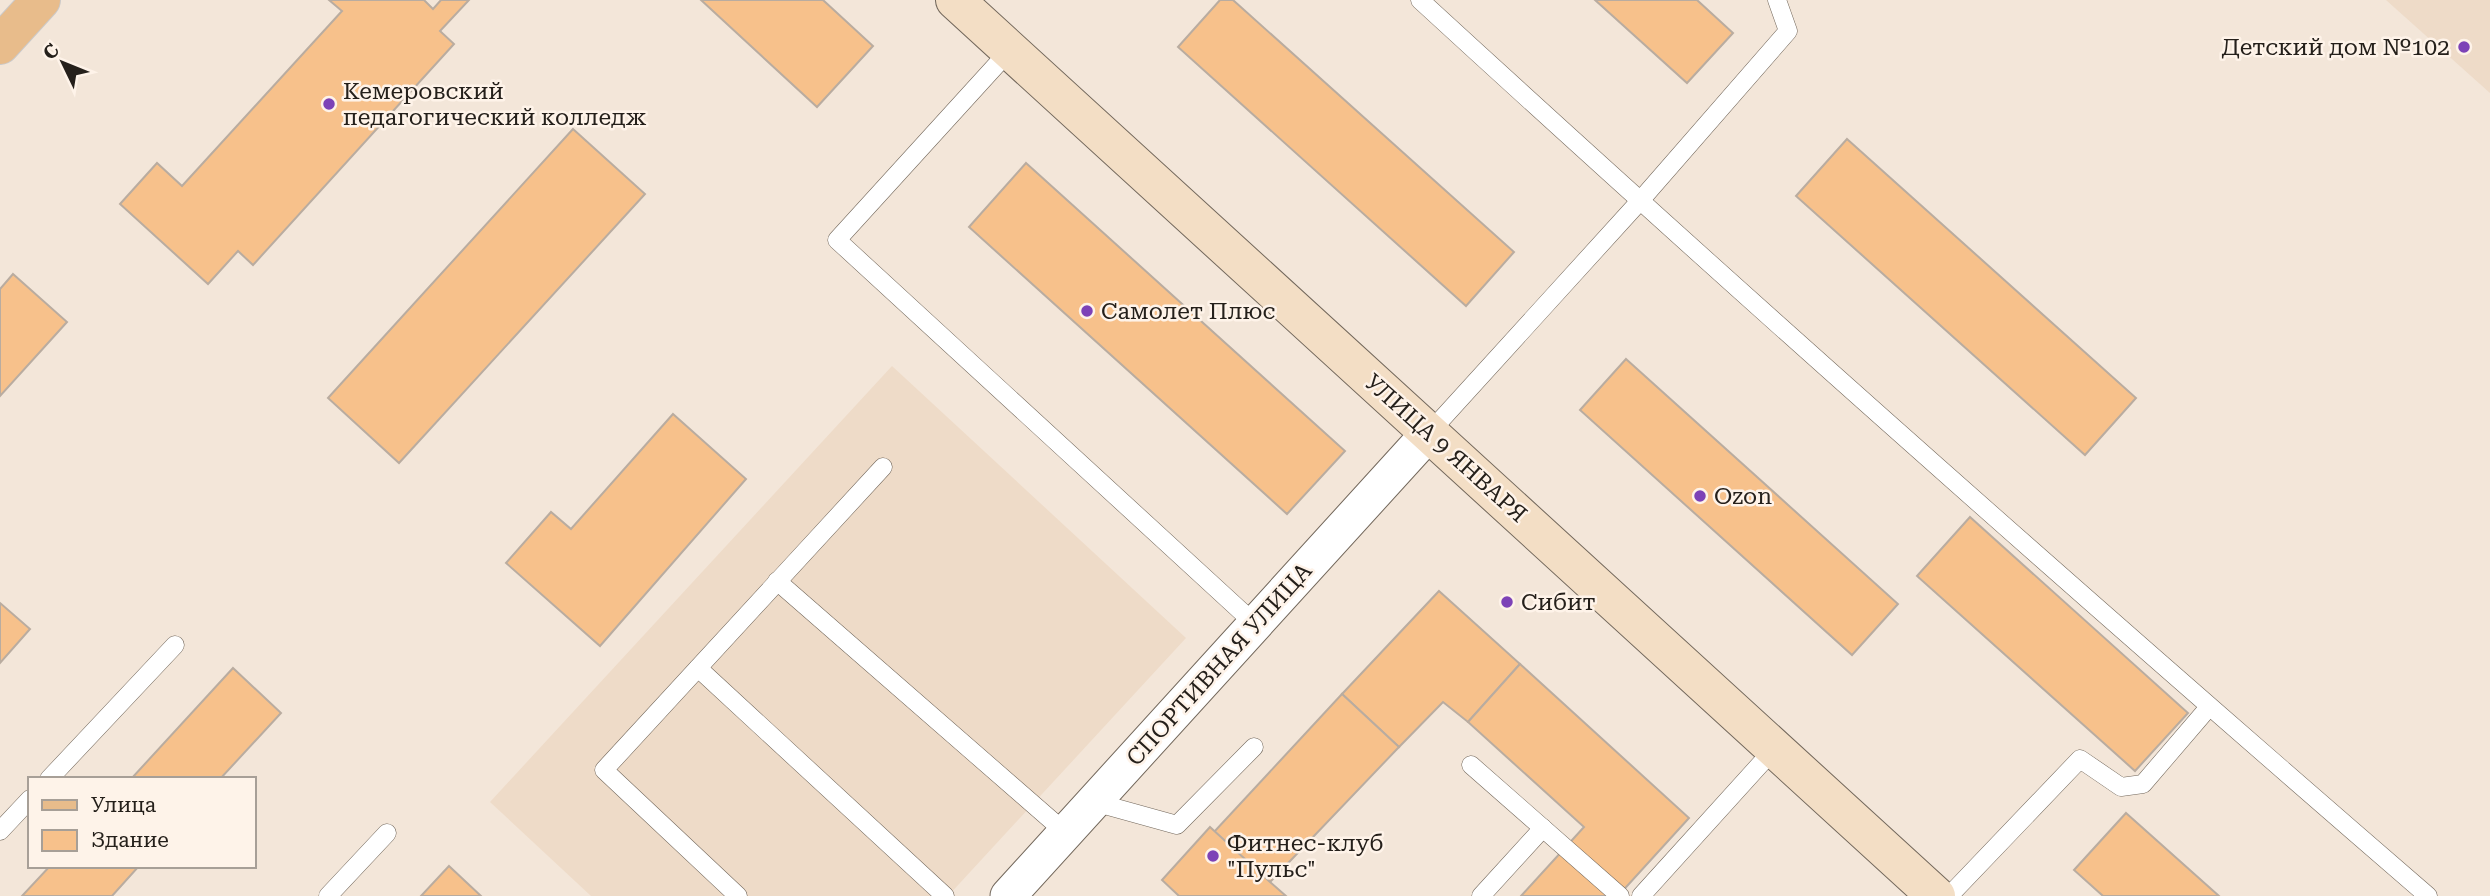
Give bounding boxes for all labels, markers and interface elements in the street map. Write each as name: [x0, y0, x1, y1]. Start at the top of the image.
north arrow: [28, 28, 98, 98]
place label: Детский дом №102: [2221, 34, 2450, 61]
text: С: [38, 39, 64, 64]
marker: Детский дом №102: [2456, 39, 2472, 55]
place label: Кемеровский педагогический колледж: [343, 78, 647, 131]
marker: Кемеровский педагогический колледж: [321, 96, 337, 112]
place label: Самолет Плюс: [1101, 298, 1275, 325]
marker: Самолет Плюс: [1079, 303, 1095, 319]
street label: УЛИЦА 9 ЯНВАРЯ: [1359, 369, 1532, 528]
place label: Ozon: [1714, 483, 1772, 510]
marker: Ozon: [1692, 488, 1708, 504]
street label: СПОРТИВНАЯ УЛИЦА: [1121, 557, 1318, 771]
place label: Сибит: [1521, 589, 1595, 616]
marker: Сибит: [1499, 594, 1515, 610]
legend: [28, 777, 256, 868]
text: Улица: [91, 793, 157, 817]
text: Здание: [91, 828, 169, 852]
place label: Фитнес-клуб "Пульс": [1227, 830, 1383, 883]
marker: Фитнес-клуб "Пульс": [1205, 848, 1221, 864]

